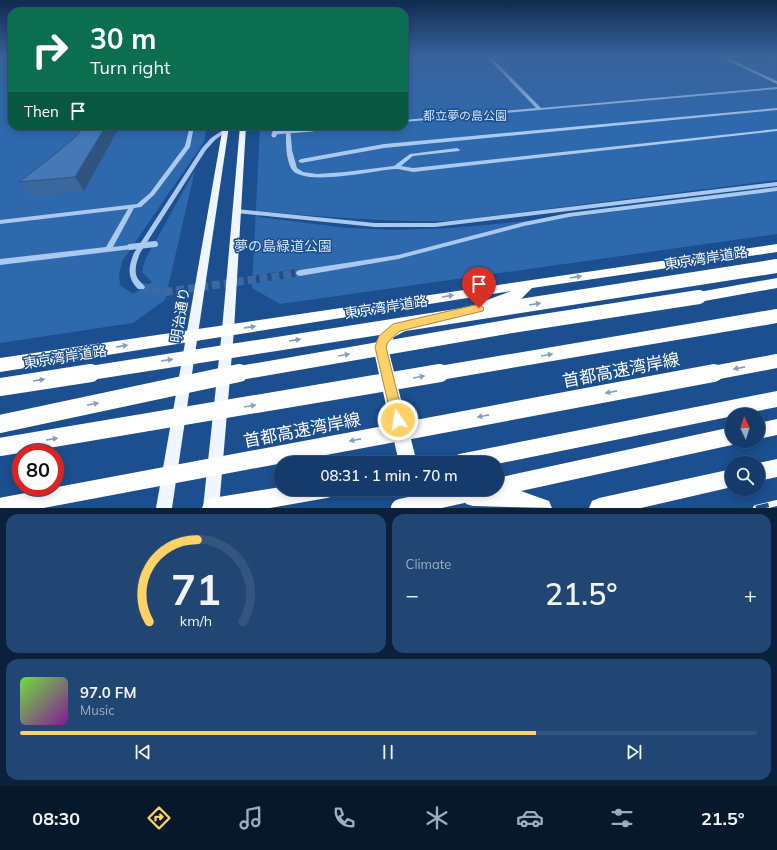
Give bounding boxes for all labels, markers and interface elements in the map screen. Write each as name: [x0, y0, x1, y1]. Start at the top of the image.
text: 30 m: [90, 21, 156, 56]
icon: right: [24, 24, 76, 76]
text: Turn right: [90, 56, 170, 79]
icon: arrive: [67, 100, 89, 122]
text: Then: [24, 102, 59, 121]
park label: 都立夢の島公園: [423, 108, 507, 123]
park label: 夢の島緑道公園: [234, 237, 332, 255]
street label: 東京湾岸道路: [663, 243, 749, 273]
pin: [462, 267, 496, 308]
icon: arrive: [468, 273, 490, 295]
one-way arrow: [570, 274, 582, 280]
street label: 明治通り: [167, 286, 193, 344]
street label: 東京湾岸道路: [343, 292, 429, 322]
one-way arrow: [442, 293, 454, 299]
one-way arrow: [529, 300, 541, 306]
one-way arrow: [244, 324, 256, 330]
one-way arrow: [289, 337, 302, 343]
street label: 東京湾岸道路: [22, 342, 108, 372]
one-way arrow: [116, 343, 128, 349]
street label: 首都高速湾岸線: [560, 348, 681, 391]
one-way arrow: [338, 352, 350, 358]
one-way arrow: [541, 352, 553, 358]
one-way arrow: [161, 357, 173, 363]
one-way arrow: [733, 365, 745, 371]
one-way arrow: [413, 374, 425, 380]
one-way arrow: [32, 377, 45, 383]
one-way arrow: [605, 389, 617, 395]
position arrow: [377, 399, 419, 441]
one-way arrow: [87, 400, 99, 406]
one-way arrow: [244, 403, 256, 409]
street label: 首都高速湾岸線: [241, 408, 362, 451]
north arrow: [725, 408, 765, 448]
map controls: [725, 408, 765, 496]
one-way arrow: [477, 413, 489, 419]
one-way arrow: [46, 436, 58, 442]
one-way arrow: [349, 437, 361, 443]
speed limit sign: 80: [12, 444, 64, 496]
button: search: [725, 456, 765, 496]
text: 08:31 · 1 min · 70 m: [320, 466, 458, 485]
text: Climate: [406, 556, 451, 572]
text: 71: [171, 562, 221, 614]
text: 21.5°: [545, 575, 617, 613]
text: −: [406, 581, 419, 609]
text: +: [744, 581, 757, 609]
text: km/h: [180, 611, 212, 629]
text: 97.0 FM: [80, 683, 136, 702]
text: Music: [80, 702, 115, 718]
icon: previous: [132, 741, 154, 763]
icon: pause: [377, 741, 399, 763]
icon: next: [623, 741, 645, 763]
icon: directions: [145, 804, 173, 832]
icon: music: [237, 804, 265, 832]
icon: phone: [330, 804, 358, 832]
icon: climate: [423, 804, 451, 832]
icon: car: [516, 804, 544, 832]
icon: filters: [608, 804, 636, 832]
text: 08:30: [32, 807, 80, 830]
text: 21.5°: [701, 807, 745, 830]

